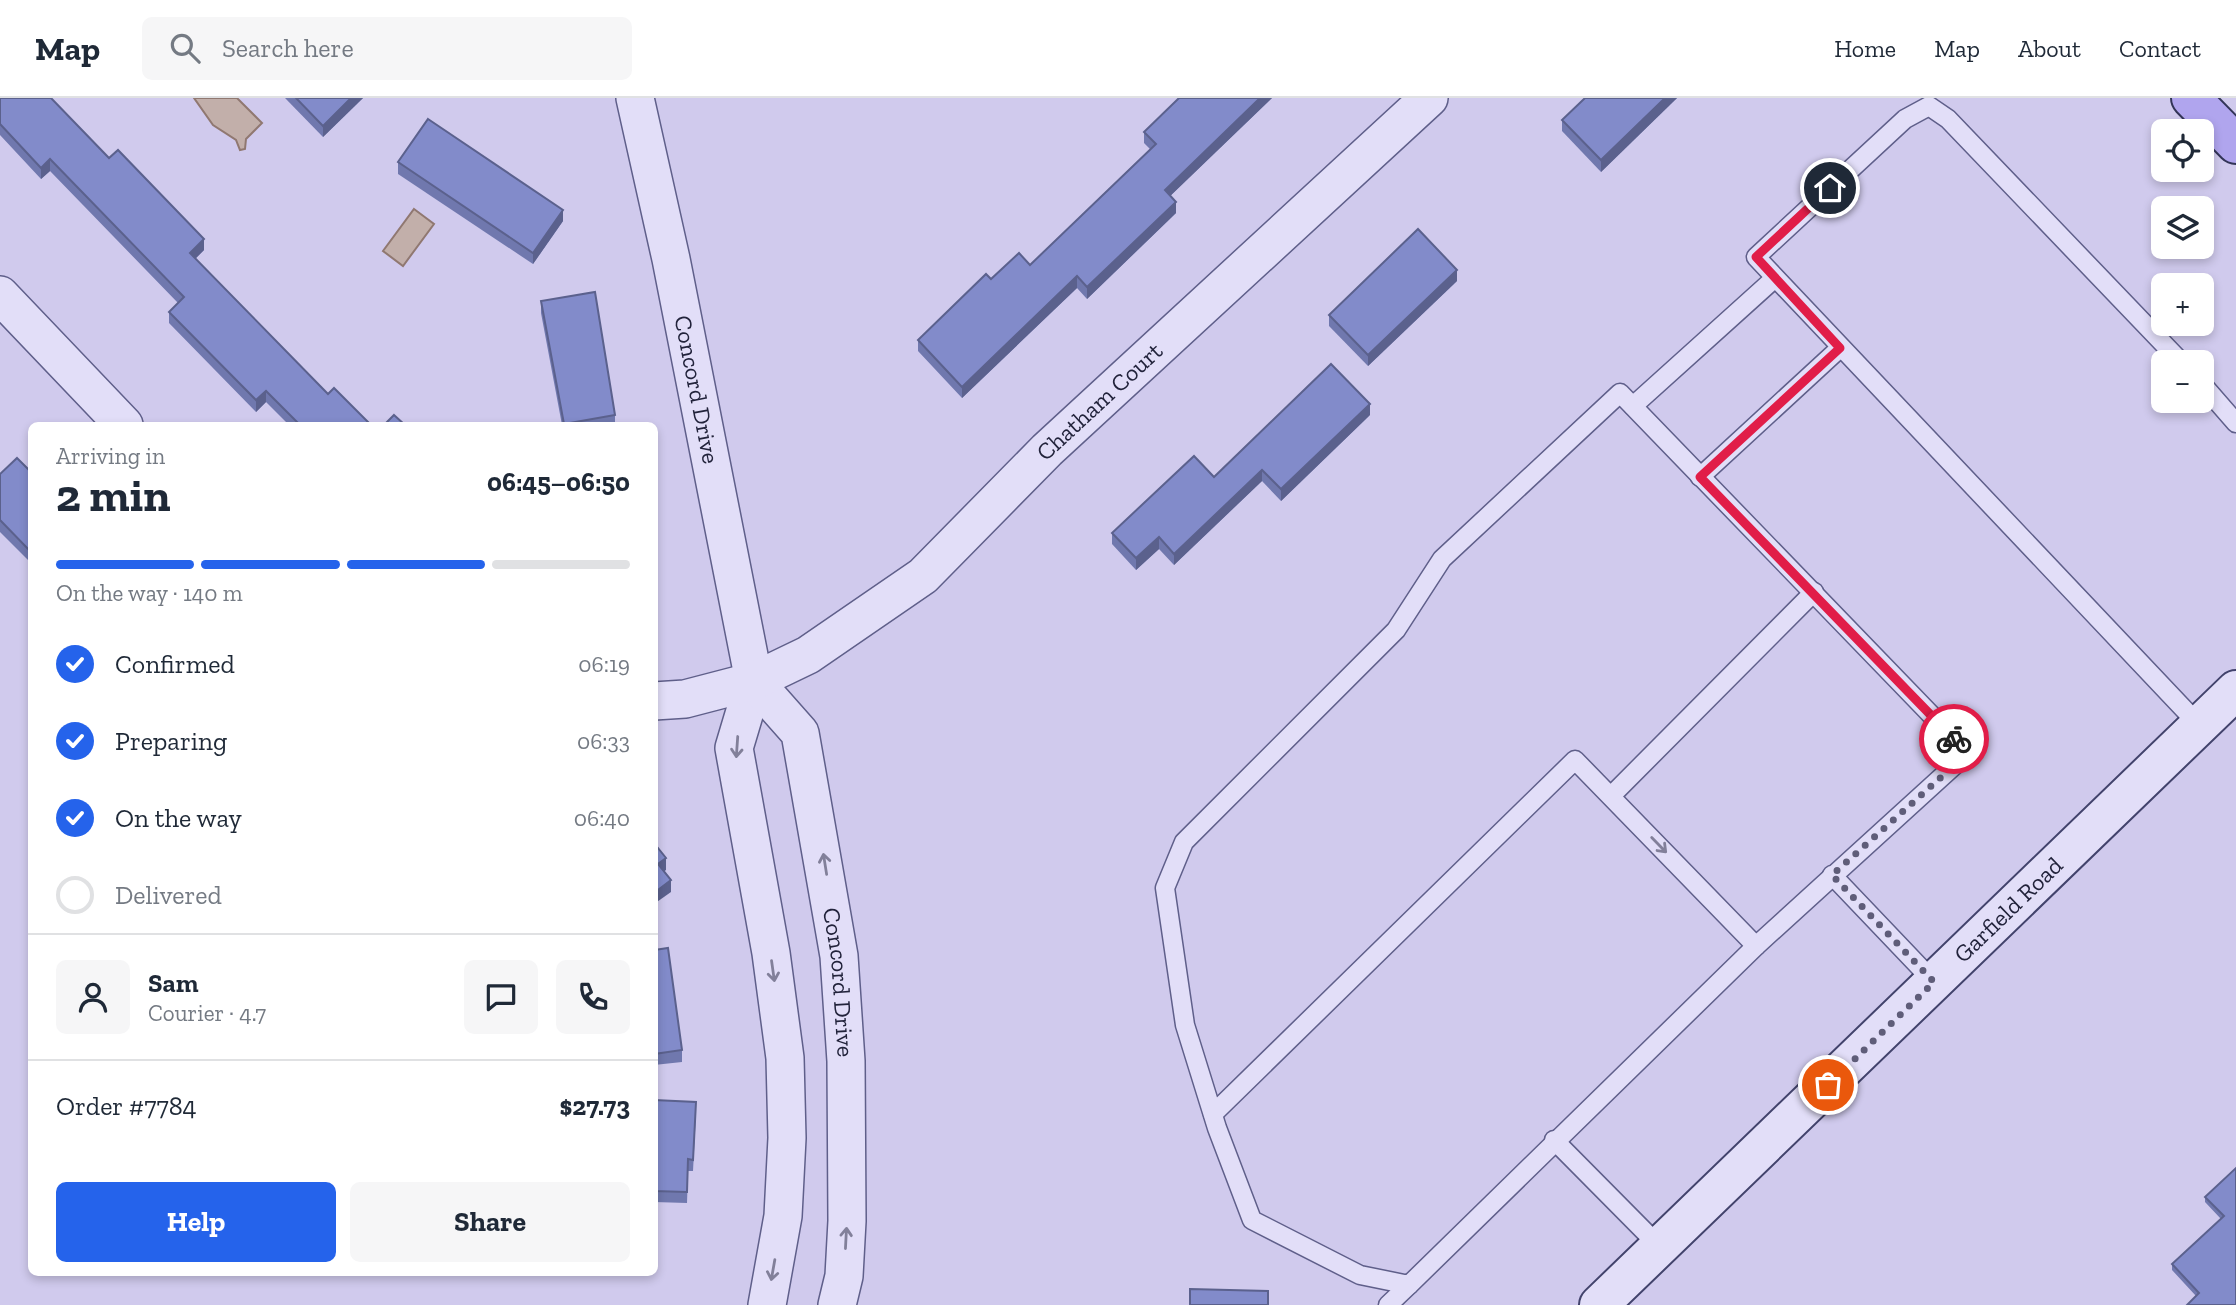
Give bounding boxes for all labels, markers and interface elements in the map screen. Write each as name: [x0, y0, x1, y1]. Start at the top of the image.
search box: [142, 17, 632, 80]
text: Map: [35, 29, 100, 68]
icon: search: [166, 29, 204, 67]
text: Search here: [222, 32, 354, 64]
text: Home: [1834, 34, 1896, 63]
text: Map: [1934, 34, 1980, 63]
text: About: [2018, 34, 2081, 63]
text: Contact: [2119, 34, 2201, 63]
map controls: [2151, 119, 2214, 413]
button: locate: [2151, 119, 2214, 182]
pin: [1800, 158, 1860, 218]
icon: home: [1811, 169, 1849, 207]
button: layers: [2151, 196, 2214, 259]
button: +: [2151, 273, 2214, 336]
street label: Concord Drive: [668, 313, 726, 466]
street label: Chatham Court: [1030, 336, 1168, 466]
button: −: [2151, 350, 2214, 413]
text: Arriving in: [56, 442, 165, 470]
text: 06:45–06:50: [487, 466, 630, 498]
text: 2 min: [56, 468, 171, 523]
text: On the way · 140 m: [56, 579, 243, 607]
icon: check: [56, 645, 94, 683]
text: Confirmed: [115, 648, 235, 680]
text: 06:19: [578, 650, 630, 678]
courier: [1919, 704, 1989, 774]
icon: bike: [1935, 720, 1973, 758]
icon: check: [56, 722, 94, 760]
text: Preparing: [115, 725, 227, 757]
text: 06:33: [577, 727, 630, 755]
one-way arrow: [730, 735, 743, 758]
icon: check: [56, 799, 94, 837]
text: On the way: [115, 802, 242, 834]
text: 06:40: [574, 804, 630, 832]
one-way arrow: [1650, 836, 1667, 853]
street label: Garfield Road: [1948, 850, 2068, 968]
one-way arrow: [818, 854, 831, 876]
text: Delivered: [115, 879, 222, 911]
street label: Concord Drive: [817, 905, 861, 1058]
one-way arrow: [767, 959, 780, 981]
button: person: [56, 960, 130, 1034]
button: chat: [464, 960, 538, 1034]
button: phone: [556, 960, 630, 1034]
text: Sam: [148, 967, 198, 999]
text: Courier · 4.7: [148, 999, 266, 1027]
pin: [1798, 1055, 1858, 1115]
icon: bag: [1809, 1066, 1847, 1104]
text: Order #7784: [56, 1090, 197, 1122]
text: $27.73: [559, 1090, 630, 1122]
button: Help: [56, 1182, 336, 1262]
button: Share: [350, 1182, 630, 1262]
one-way arrow: [840, 1226, 853, 1249]
one-way arrow: [766, 1258, 779, 1281]

